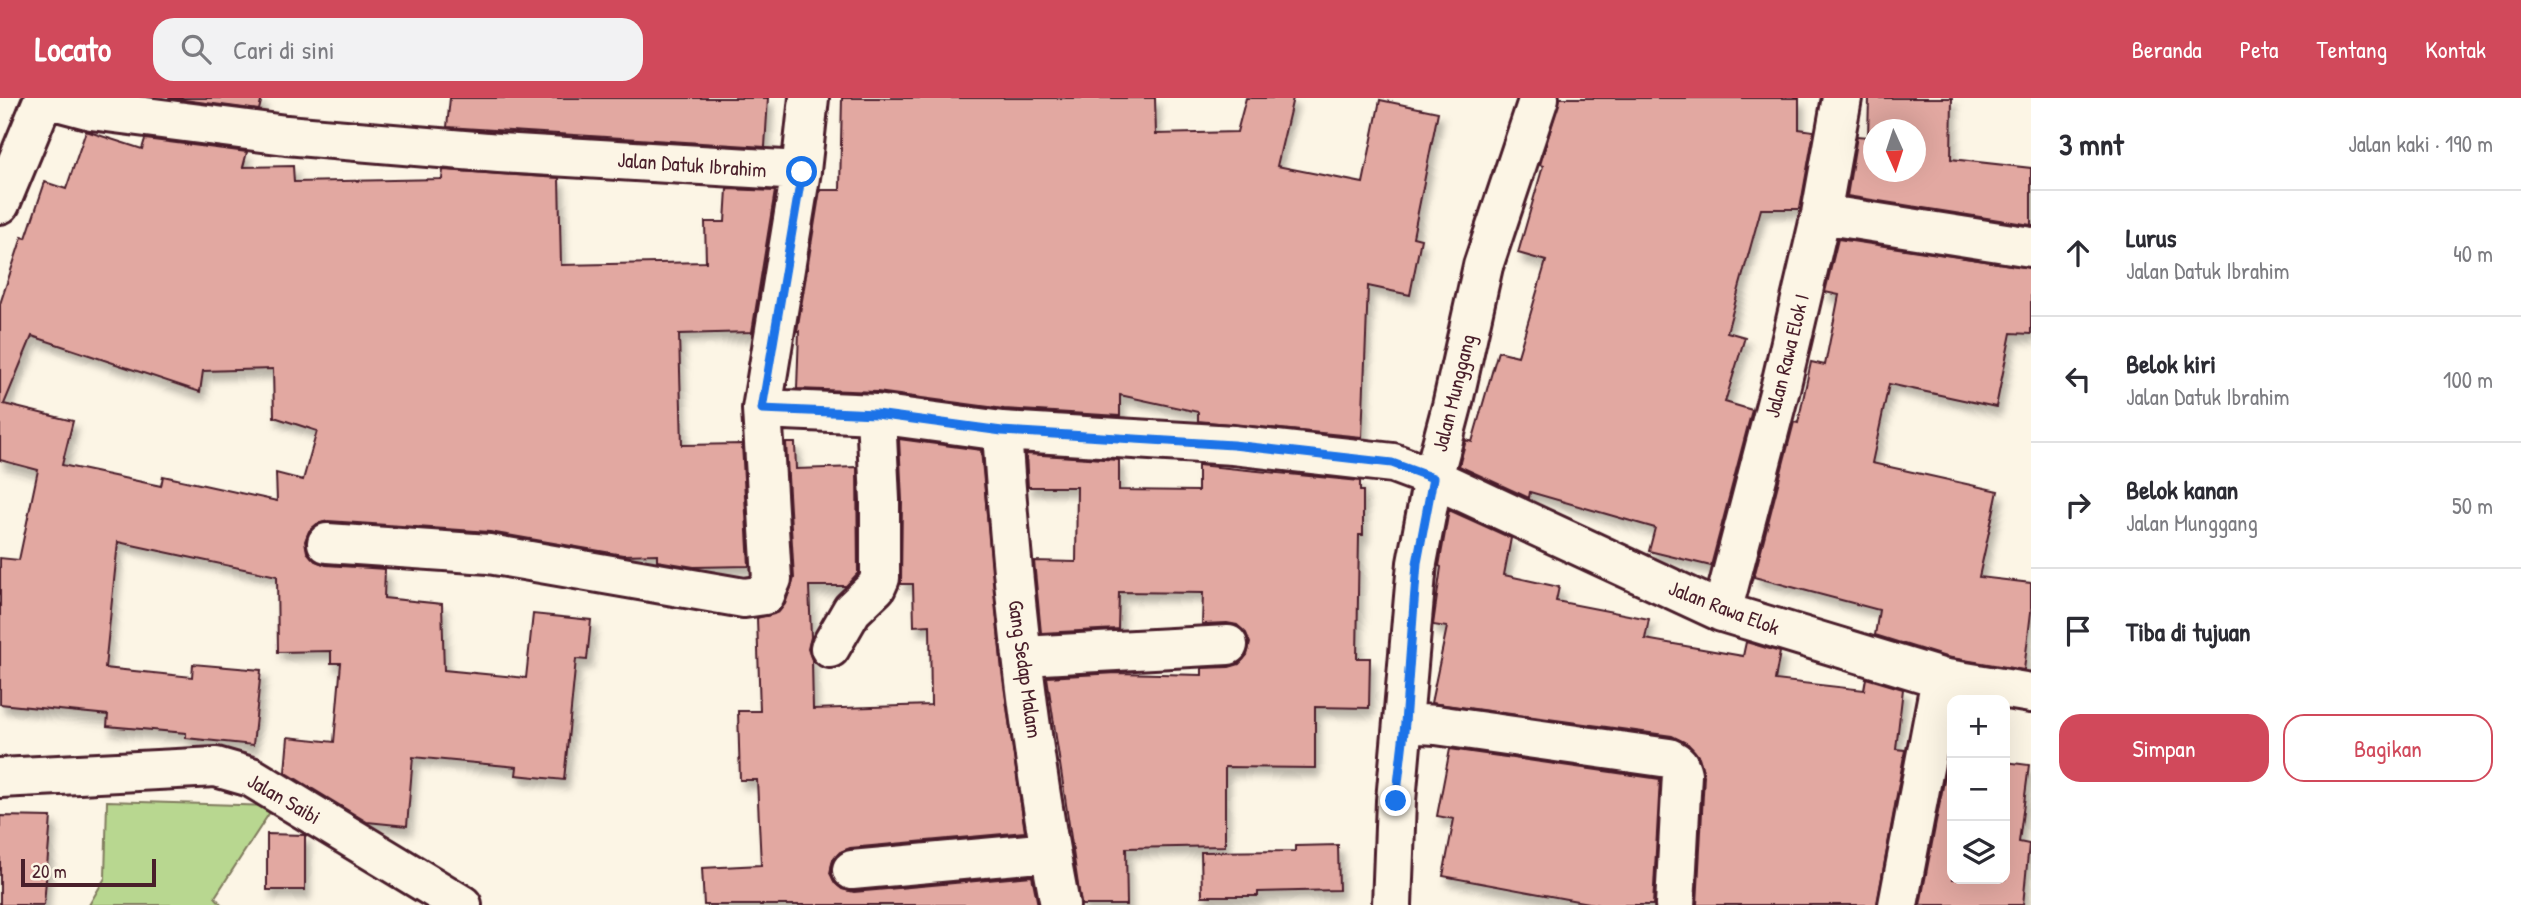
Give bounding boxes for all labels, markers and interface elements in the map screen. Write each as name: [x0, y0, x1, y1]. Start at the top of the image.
search box: [153, 18, 643, 81]
text: Locato: [35, 27, 111, 71]
icon: search: [177, 30, 215, 68]
text: Cari di sini: [233, 32, 335, 67]
text: Beranda: [2132, 33, 2202, 65]
text: Peta: [2240, 33, 2278, 65]
text: Tentang: [2316, 33, 2387, 65]
text: Kontak: [2425, 33, 2486, 65]
north arrow: [1863, 119, 1926, 182]
text: 3 mnt: [2059, 124, 2124, 164]
text: Jalan kaki · 190 m: [2348, 128, 2493, 159]
street label: Jalan Datuk Ibrahim: [617, 145, 767, 184]
route start: [786, 156, 817, 187]
text: Lurus: [2126, 220, 2177, 255]
icon: ahead: [2059, 234, 2097, 272]
text: 40 m: [2453, 238, 2493, 269]
text: Jalan Datuk Ibrahim: [2126, 255, 2289, 286]
street label: Jalan Rawa Elok I: [1757, 291, 1816, 421]
street label: Jalan Munggang: [1425, 331, 1482, 455]
text: Belok kiri: [2126, 346, 2216, 381]
icon: left: [2059, 360, 2097, 398]
text: 100 m: [2443, 364, 2493, 395]
text: Jalan Datuk Ibrahim: [2126, 381, 2289, 412]
text: Belok kanan: [2126, 472, 2238, 507]
icon: right: [2059, 486, 2097, 524]
text: 50 m: [2452, 490, 2493, 521]
text: Jalan Munggang: [2126, 507, 2258, 538]
street label: Jalan Rawa Elok: [1664, 573, 1784, 642]
street label: Gang Sedap Malam: [1001, 598, 1050, 740]
icon: arrive: [2059, 612, 2097, 650]
text: Tiba di tujuan: [2126, 614, 2251, 649]
map controls: [1947, 695, 2010, 884]
button: +: [1947, 695, 2010, 758]
button: Simpan: [2059, 714, 2269, 782]
button: Bagikan: [2283, 714, 2493, 782]
button: −: [1947, 758, 2010, 821]
street label: Jalan Saibi: [242, 766, 326, 831]
route end: [1380, 785, 1411, 816]
button: layers: [1947, 821, 2010, 884]
scale bar: [21, 856, 156, 888]
text: 20 m: [32, 858, 67, 884]

